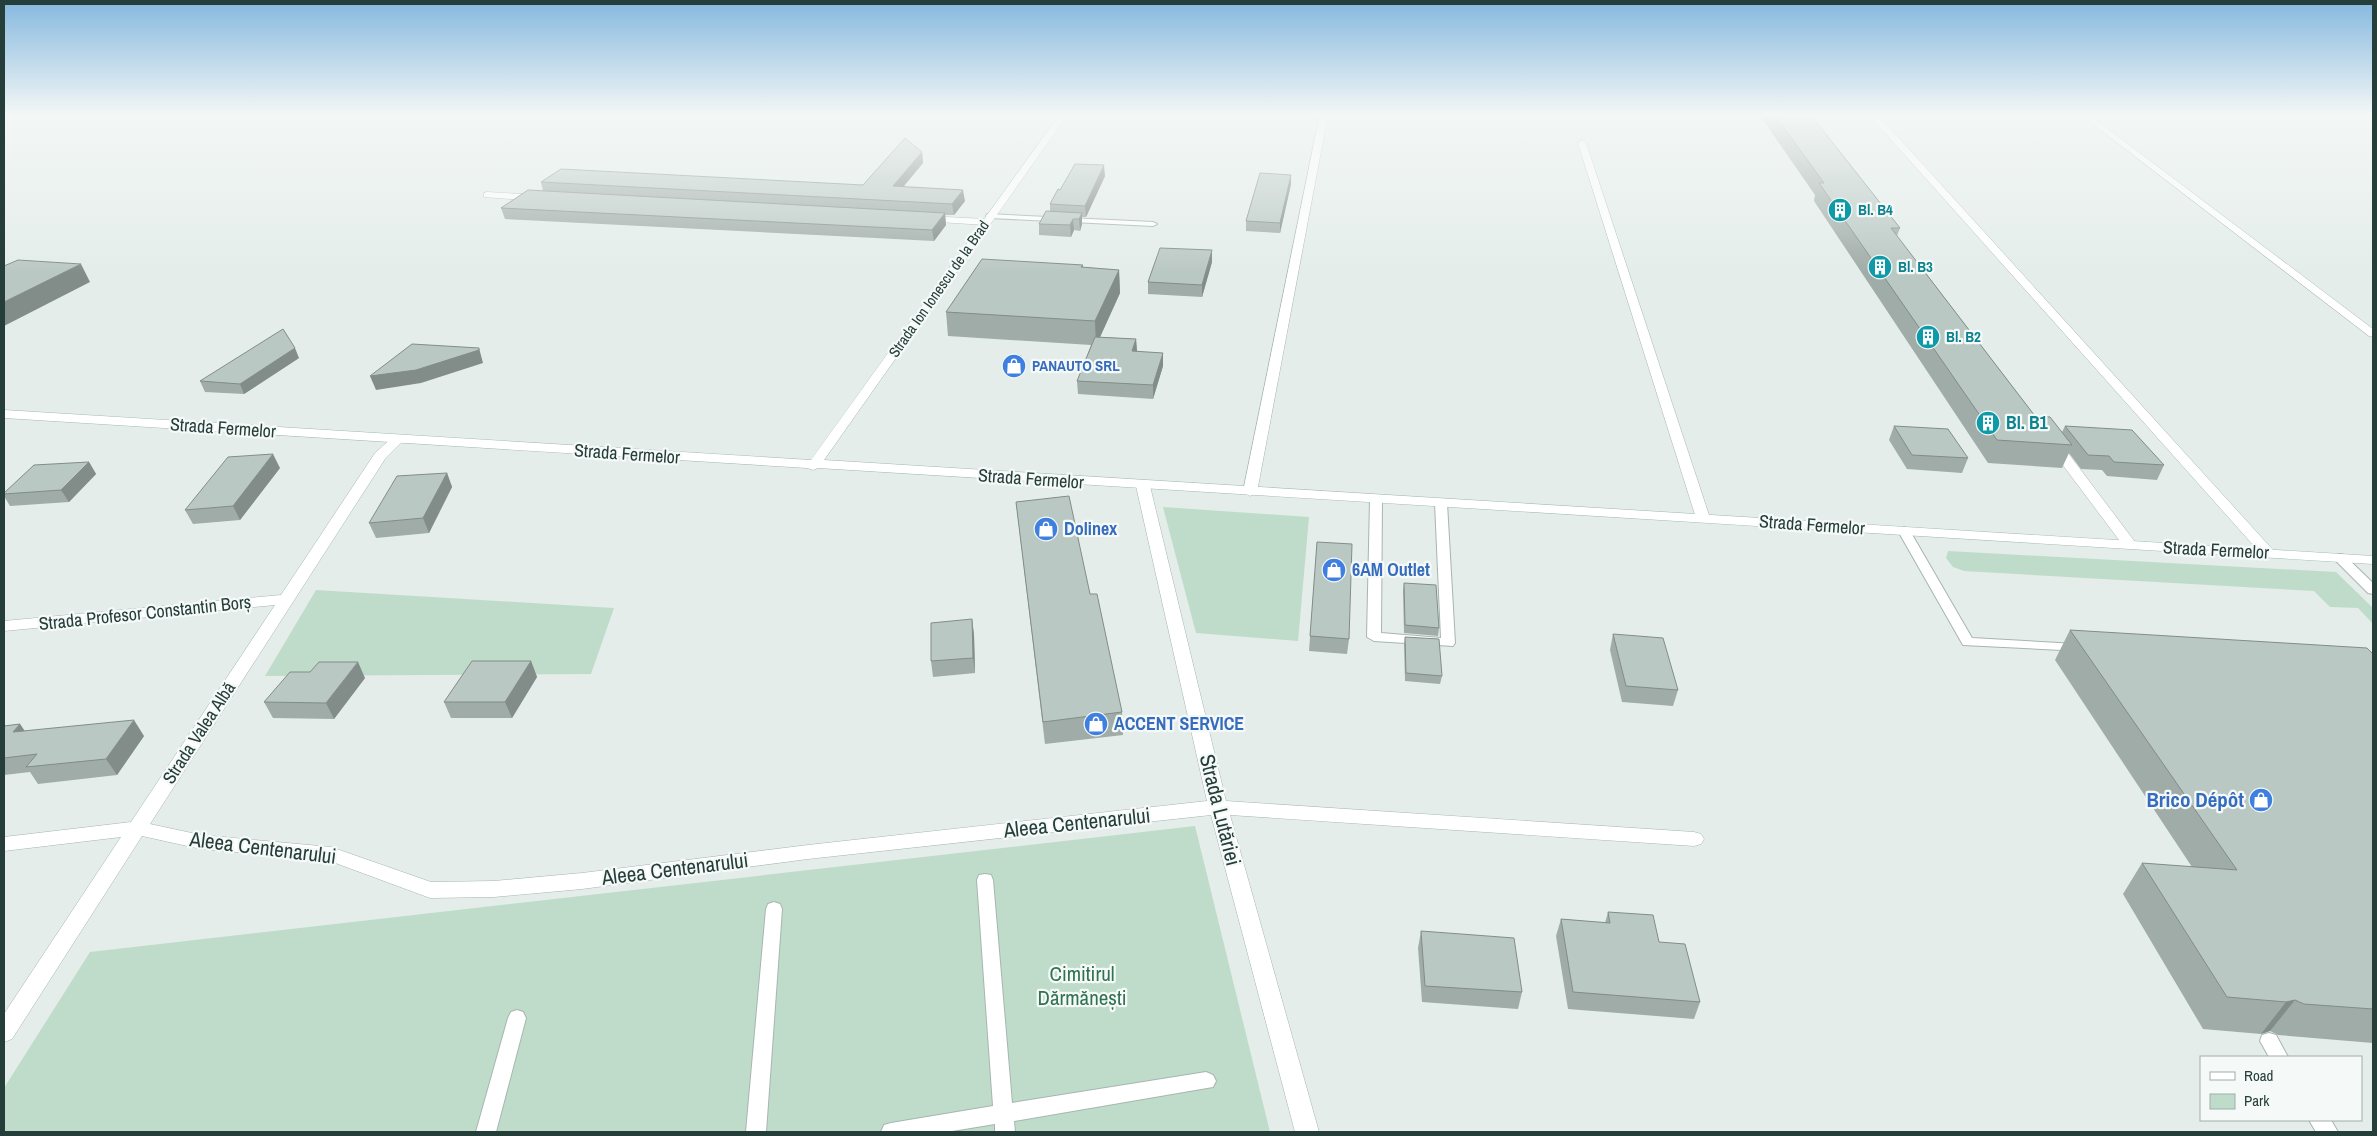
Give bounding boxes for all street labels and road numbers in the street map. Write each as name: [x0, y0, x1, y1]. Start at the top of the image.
street label: Strada Ion Ionescu de la Brad: [883, 216, 994, 361]
street label: Strada Fermelor: [169, 411, 277, 444]
street label: Strada Fermelor: [573, 437, 681, 470]
street label: Strada Fermelor: [977, 462, 1085, 495]
street label: Strada Fermelor: [1758, 508, 1866, 541]
street label: Strada Fermelor: [2162, 534, 2270, 565]
street label: Strada Profesor Constantin Borș: [38, 589, 252, 636]
street label: Strada Valea Albă: [156, 677, 241, 789]
street label: Strada Lutăriei: [1193, 751, 1248, 869]
street label: Aleea Centenarului: [1001, 800, 1152, 845]
street label: Aleea Centenarului: [187, 824, 338, 871]
street label: Aleea Centenarului: [599, 845, 750, 892]

